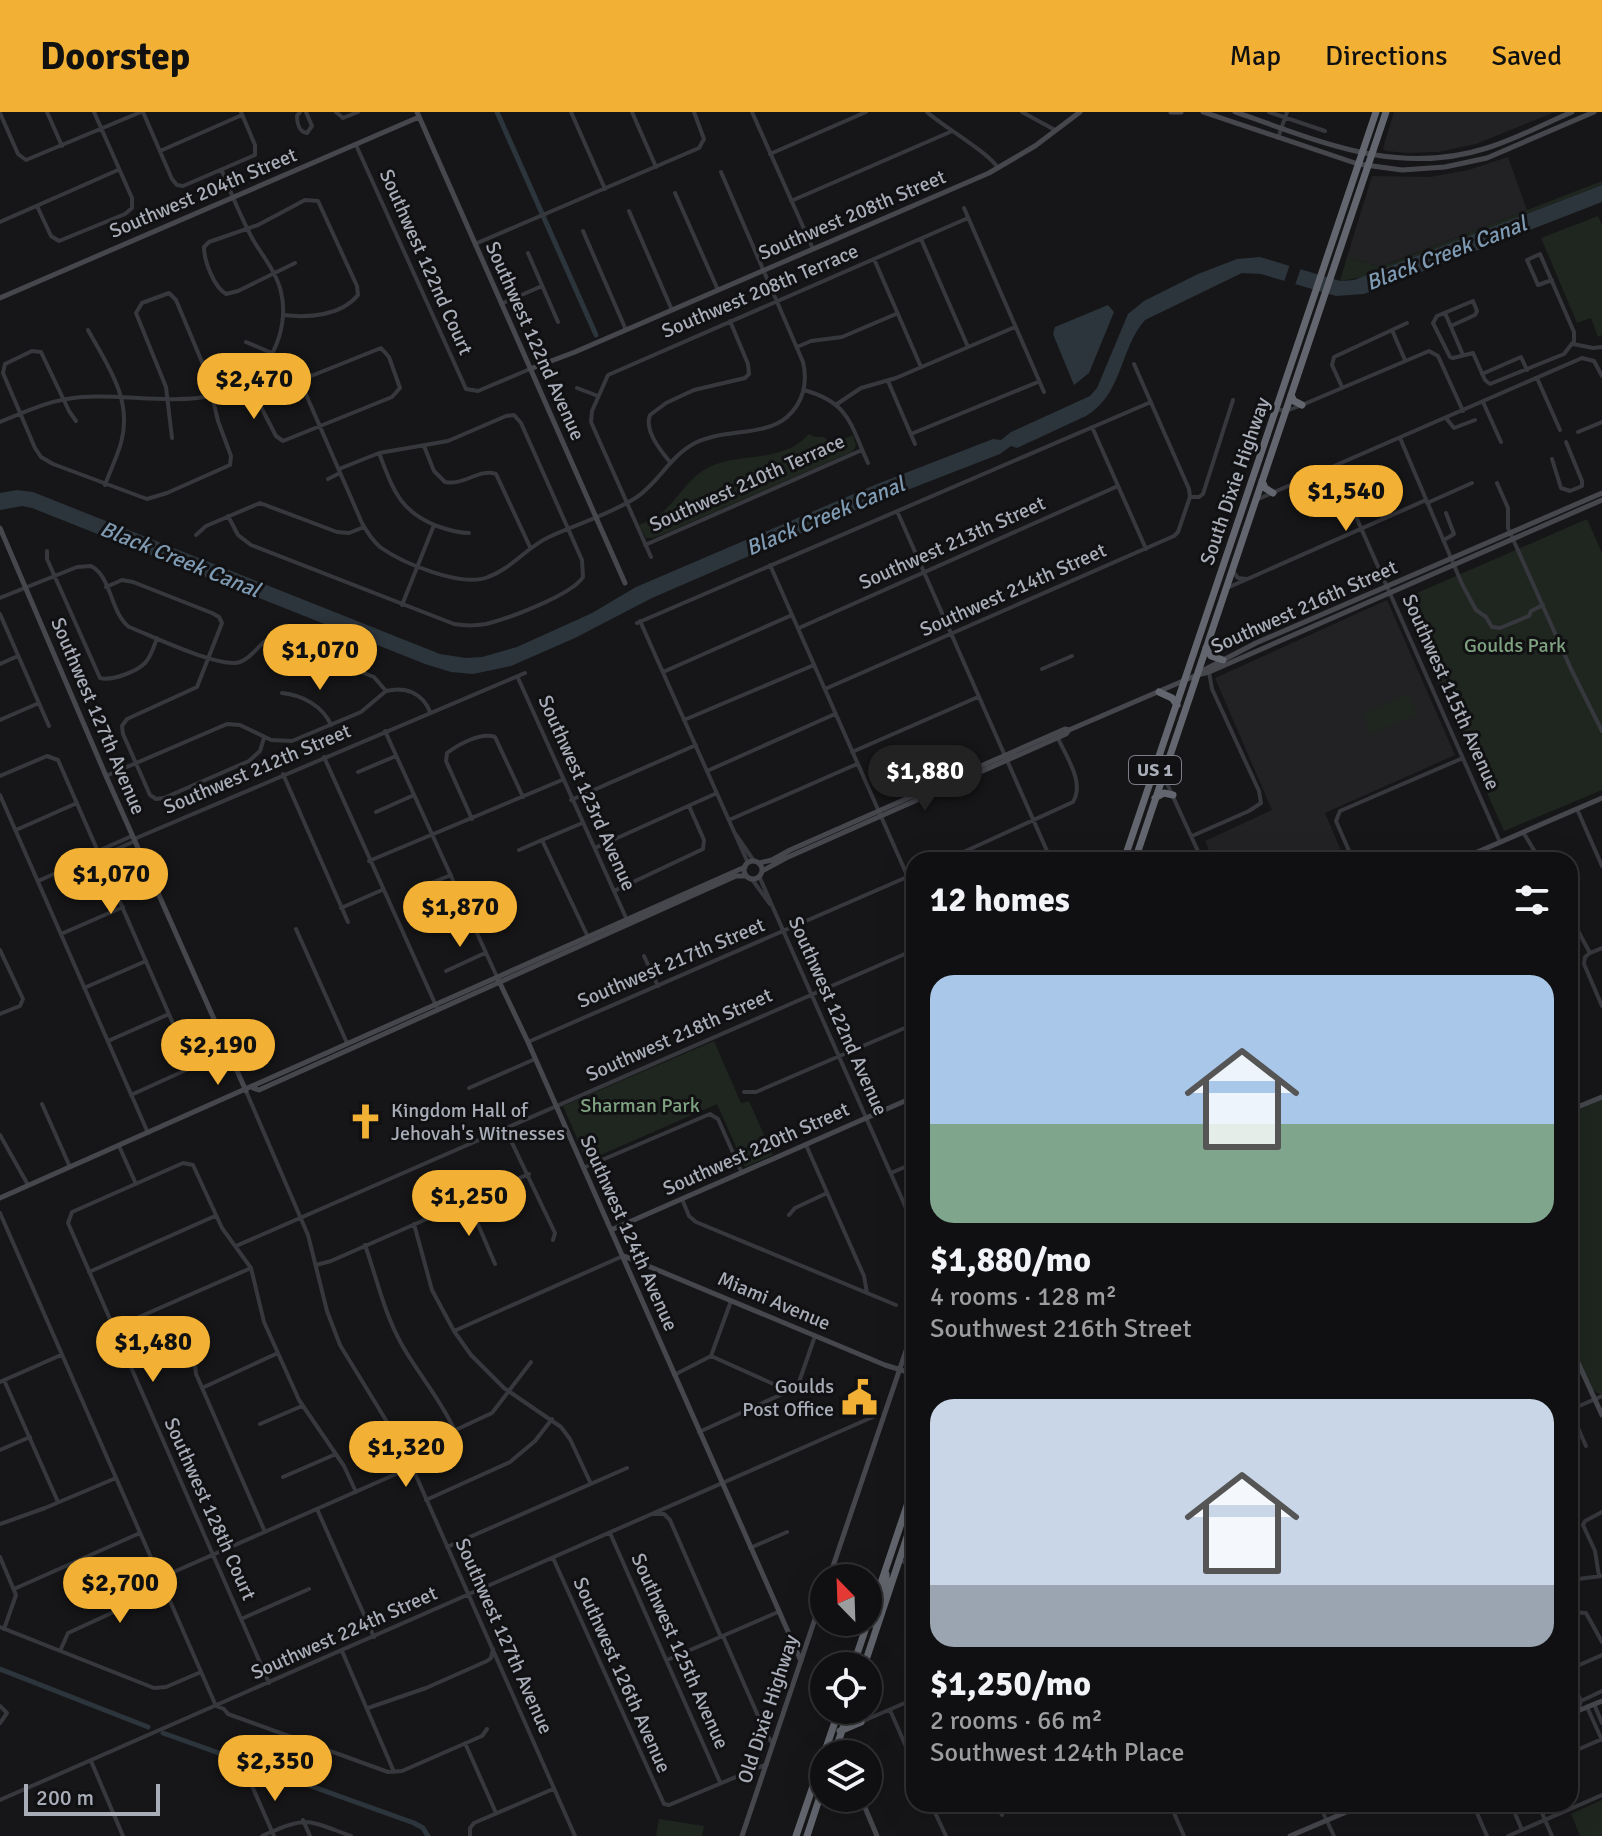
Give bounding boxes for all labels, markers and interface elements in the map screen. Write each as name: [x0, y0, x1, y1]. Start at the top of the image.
text: Doorstep: [40, 33, 190, 80]
text: Map: [1229, 39, 1281, 73]
text: Directions: [1325, 39, 1447, 73]
text: Saved: [1491, 39, 1562, 73]
street label: Southwest 204th Street: [106, 142, 300, 244]
street label: Southwest 208th Street: [755, 164, 949, 266]
street label: Southwest 122nd Court: [374, 165, 478, 359]
water label: Black Creek Canal: [1362, 209, 1532, 296]
street label: Southwest 122nd Avenue: [480, 238, 590, 444]
street label: Southwest 208th Terrace: [658, 238, 862, 344]
pin: $2,470: [189, 353, 319, 421]
text: $2,470: [215, 363, 293, 395]
street label: South Dixie Highway: [1195, 393, 1276, 568]
street label: Southwest 210th Terrace: [645, 429, 849, 537]
pin: $1,540: [1281, 465, 1411, 533]
water label: Black Creek Canal: [742, 470, 910, 562]
text: $1,540: [1307, 475, 1385, 507]
street label: Southwest 213th Street: [855, 491, 1049, 595]
water label: Black Creek Canal: [96, 515, 265, 604]
street label: Southwest 214th Street: [916, 538, 1110, 642]
street label: Southwest 216th Street: [1207, 555, 1401, 659]
street label: Southwest 115th Avenue: [1397, 590, 1505, 794]
street label: Southwest 127th Avenue: [45, 614, 151, 818]
pin: $1,070: [255, 624, 385, 692]
park label: Goulds Park: [1464, 633, 1566, 658]
text: $1,070: [281, 634, 359, 666]
street label: Southwest 123rd Avenue: [533, 691, 641, 895]
street label: Southwest 212th Street: [160, 718, 354, 820]
pin: $1,880: [860, 745, 990, 813]
text: $1,880: [886, 755, 964, 787]
road number: US 1: [1129, 756, 1181, 784]
pin: $1,070: [46, 848, 176, 916]
text: $1,070: [72, 858, 150, 890]
icon: filters: [1510, 878, 1554, 922]
text: 12 homes: [930, 879, 1070, 921]
pin: $1,870: [395, 881, 525, 949]
text: $1,870: [421, 891, 499, 923]
street label: Southwest 217th Street: [574, 912, 768, 1014]
street label: Southwest 122nd Avenue: [783, 913, 893, 1119]
street label: Southwest 218th Street: [582, 983, 776, 1087]
pin: $2,190: [153, 1019, 283, 1087]
icon: home: [1170, 1027, 1314, 1171]
text: $2,190: [179, 1029, 257, 1061]
park label: Sharman Park: [580, 1093, 700, 1118]
street label: Southwest 220th Street: [659, 1097, 853, 1201]
place label: Kingdom Hall of Jehovah's Witnesses: [391, 1098, 565, 1146]
church icon: Kingdom Hall of Jehovah's Witnesses: [346, 1102, 384, 1140]
street label: Southwest 124th Avenue: [575, 1131, 683, 1335]
pin: $1,250: [404, 1170, 534, 1238]
text: $1,250: [430, 1180, 508, 1212]
text: $1,880/mo: [930, 1239, 1091, 1281]
street label: Miami Avenue: [714, 1266, 834, 1336]
text: 4 rooms · 128 m²: [930, 1281, 1117, 1313]
text: Southwest 216th Street: [930, 1313, 1192, 1345]
pin: $1,480: [88, 1316, 218, 1384]
text: $1,480: [114, 1326, 192, 1358]
place label: Goulds Post Office: [742, 1374, 834, 1422]
public building icon: Goulds Post Office: [841, 1378, 879, 1416]
street label: Southwest 128th Court: [158, 1414, 262, 1604]
pin: $1,320: [341, 1421, 471, 1489]
text: $1,320: [367, 1431, 445, 1463]
icon: home: [1170, 1451, 1314, 1595]
street label: Southwest 127th Avenue: [450, 1534, 558, 1738]
street label: Southwest 125th Avenue: [626, 1549, 734, 1753]
pin: $2,700: [55, 1557, 185, 1625]
north arrow: [810, 1564, 882, 1636]
map controls: [810, 1564, 882, 1812]
text: $2,700: [81, 1567, 159, 1599]
street label: Southwest 126th Avenue: [568, 1573, 676, 1777]
street label: Southwest 224th Street: [247, 1581, 441, 1685]
street label: Old Dixie Highway: [732, 1631, 804, 1786]
button: locate: [810, 1652, 882, 1724]
text: $1,250/mo: [930, 1663, 1091, 1705]
text: 2 rooms · 66 m²: [930, 1705, 1103, 1737]
pin: $2,350: [210, 1735, 340, 1803]
text: Southwest 124th Place: [930, 1737, 1184, 1769]
button: layers: [810, 1740, 882, 1812]
text: $2,350: [236, 1745, 314, 1777]
scale bar: [24, 1780, 160, 1816]
text: 200 m: [36, 1784, 94, 1811]

